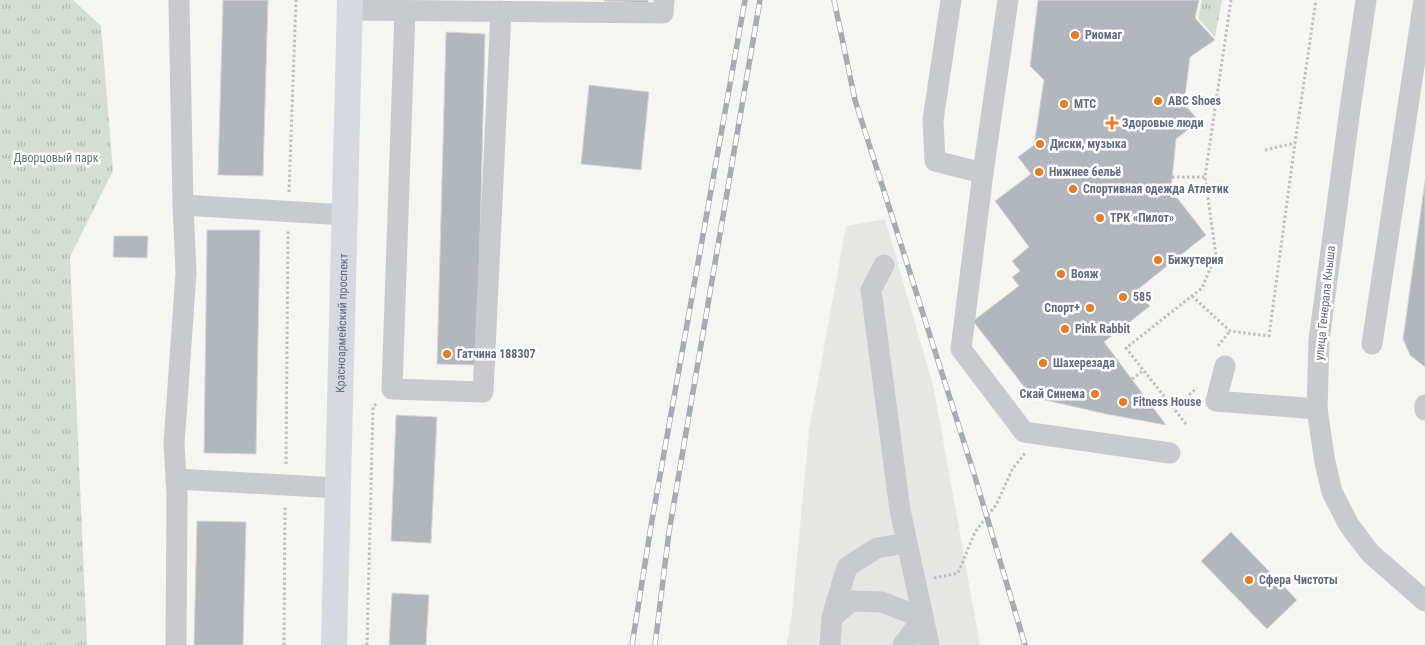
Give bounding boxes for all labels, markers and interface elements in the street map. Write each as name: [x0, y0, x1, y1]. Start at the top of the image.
place label: Риомаг: [1085, 28, 1122, 42]
marker: Риомаг: [1069, 29, 1081, 41]
place label: ABC Shoes: [1168, 94, 1222, 108]
marker: ABC Shoes: [1152, 95, 1164, 107]
place label: МТС: [1074, 97, 1096, 111]
marker: МТС: [1058, 98, 1070, 110]
place label: Здоровые люди: [1122, 116, 1203, 130]
marker: Здоровые люди: [1106, 117, 1118, 129]
place label: Диски, музыка: [1050, 137, 1127, 151]
marker: Диски, музыка: [1034, 138, 1046, 150]
park label: Дворцовый парк: [14, 151, 99, 165]
place label: Нижнее бельё: [1049, 165, 1121, 179]
marker: Нижнее бельё: [1033, 166, 1045, 178]
place label: Спортивная одежда Атлетик: [1083, 182, 1229, 196]
marker: Спортивная одежда Атлетик: [1067, 183, 1079, 195]
place label: ТРК «Пилот»: [1110, 211, 1174, 225]
marker: ТРК «Пилот»: [1094, 212, 1106, 224]
street label: улица Генерала Кныша: [1312, 245, 1338, 361]
street label: Красноармейский проспект: [333, 253, 351, 393]
place label: Бижутерия: [1168, 253, 1223, 267]
marker: Бижутерия: [1152, 254, 1164, 266]
place label: Вояж: [1071, 267, 1099, 281]
marker: Вояж: [1055, 268, 1067, 280]
place label: 585: [1133, 290, 1151, 304]
marker: 585: [1117, 291, 1129, 303]
place label: Спорт+: [1044, 301, 1080, 315]
marker: Спорт+: [1084, 302, 1096, 314]
place label: Pink Rabbit: [1075, 322, 1130, 336]
marker: Pink Rabbit: [1059, 323, 1071, 335]
place label: Гатчина 188307: [457, 347, 536, 361]
marker: Гатчина 188307: [441, 348, 453, 360]
place label: Шахерезада: [1053, 356, 1115, 370]
marker: Шахерезада: [1037, 357, 1049, 369]
place label: Скай Синема: [1020, 387, 1085, 401]
marker: Скай Синема: [1089, 388, 1101, 400]
place label: Fitness House: [1133, 395, 1201, 409]
marker: Fitness House: [1117, 396, 1129, 408]
place label: Сфера Чистоты: [1259, 573, 1338, 587]
marker: Сфера Чистоты: [1243, 574, 1255, 586]

